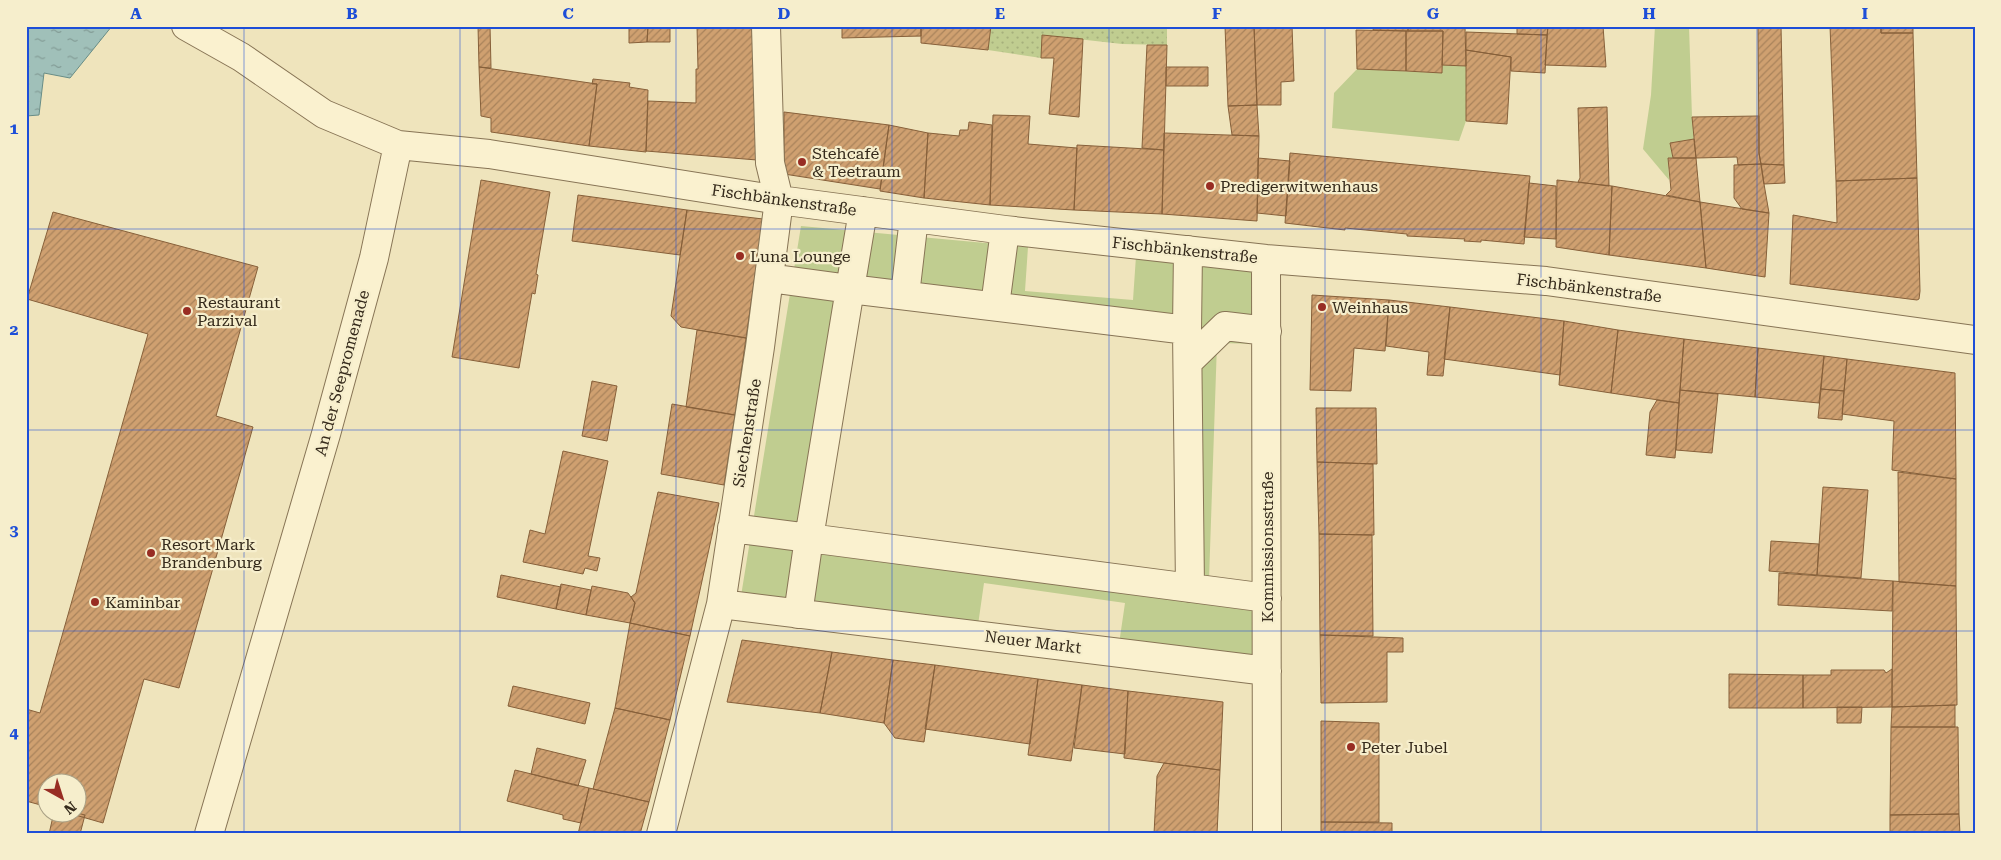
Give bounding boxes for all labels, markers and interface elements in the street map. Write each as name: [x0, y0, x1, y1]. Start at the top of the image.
text: A: [130, 4, 142, 23]
text: B: [346, 4, 358, 23]
text: C: [562, 4, 574, 23]
text: D: [778, 4, 791, 23]
text: E: [995, 4, 1005, 23]
text: F: [1212, 4, 1222, 23]
text: G: [1427, 4, 1440, 23]
text: H: [1642, 4, 1656, 23]
text: I: [1862, 4, 1868, 23]
text: 1: [10, 119, 19, 138]
place label: Stehcafé & Teetraum: [812, 144, 901, 181]
marker: Stehcafé & Teetraum: [796, 156, 808, 168]
place label: Predigerwitwenhaus: [1220, 177, 1378, 196]
street label: Fischbänkenstraße: [710, 180, 858, 220]
marker: Predigerwitwenhaus: [1204, 180, 1216, 192]
street label: Fischbänkenstraße: [1111, 233, 1259, 267]
place label: Luna Lounge: [750, 247, 851, 266]
marker: Luna Lounge: [734, 250, 746, 262]
street label: Fischbänkenstraße: [1515, 270, 1663, 306]
street label: An der Seepromenade: [311, 288, 373, 458]
place label: Restaurant Parzival: [197, 293, 280, 330]
place label: Weinhaus: [1332, 298, 1408, 317]
marker: Weinhaus: [1316, 301, 1328, 313]
marker: Restaurant Parzival: [181, 305, 193, 317]
text: 2: [10, 320, 19, 339]
street label: Siechenstraße: [729, 377, 765, 489]
street label: Kommissionsstraße: [1258, 471, 1277, 622]
text: 3: [10, 521, 19, 540]
place label: Resort Mark Brandenburg: [161, 535, 263, 572]
marker: Resort Mark Brandenburg: [145, 547, 157, 559]
place label: Kaminbar: [105, 593, 181, 612]
marker: Kaminbar: [89, 596, 101, 608]
street label: Neuer Markt: [984, 627, 1082, 657]
text: 4: [10, 723, 19, 742]
place label: Peter Jubel: [1361, 738, 1448, 757]
marker: Peter Jubel: [1345, 741, 1357, 753]
north arrow: [38, 772, 88, 822]
text: N: [61, 798, 79, 818]

